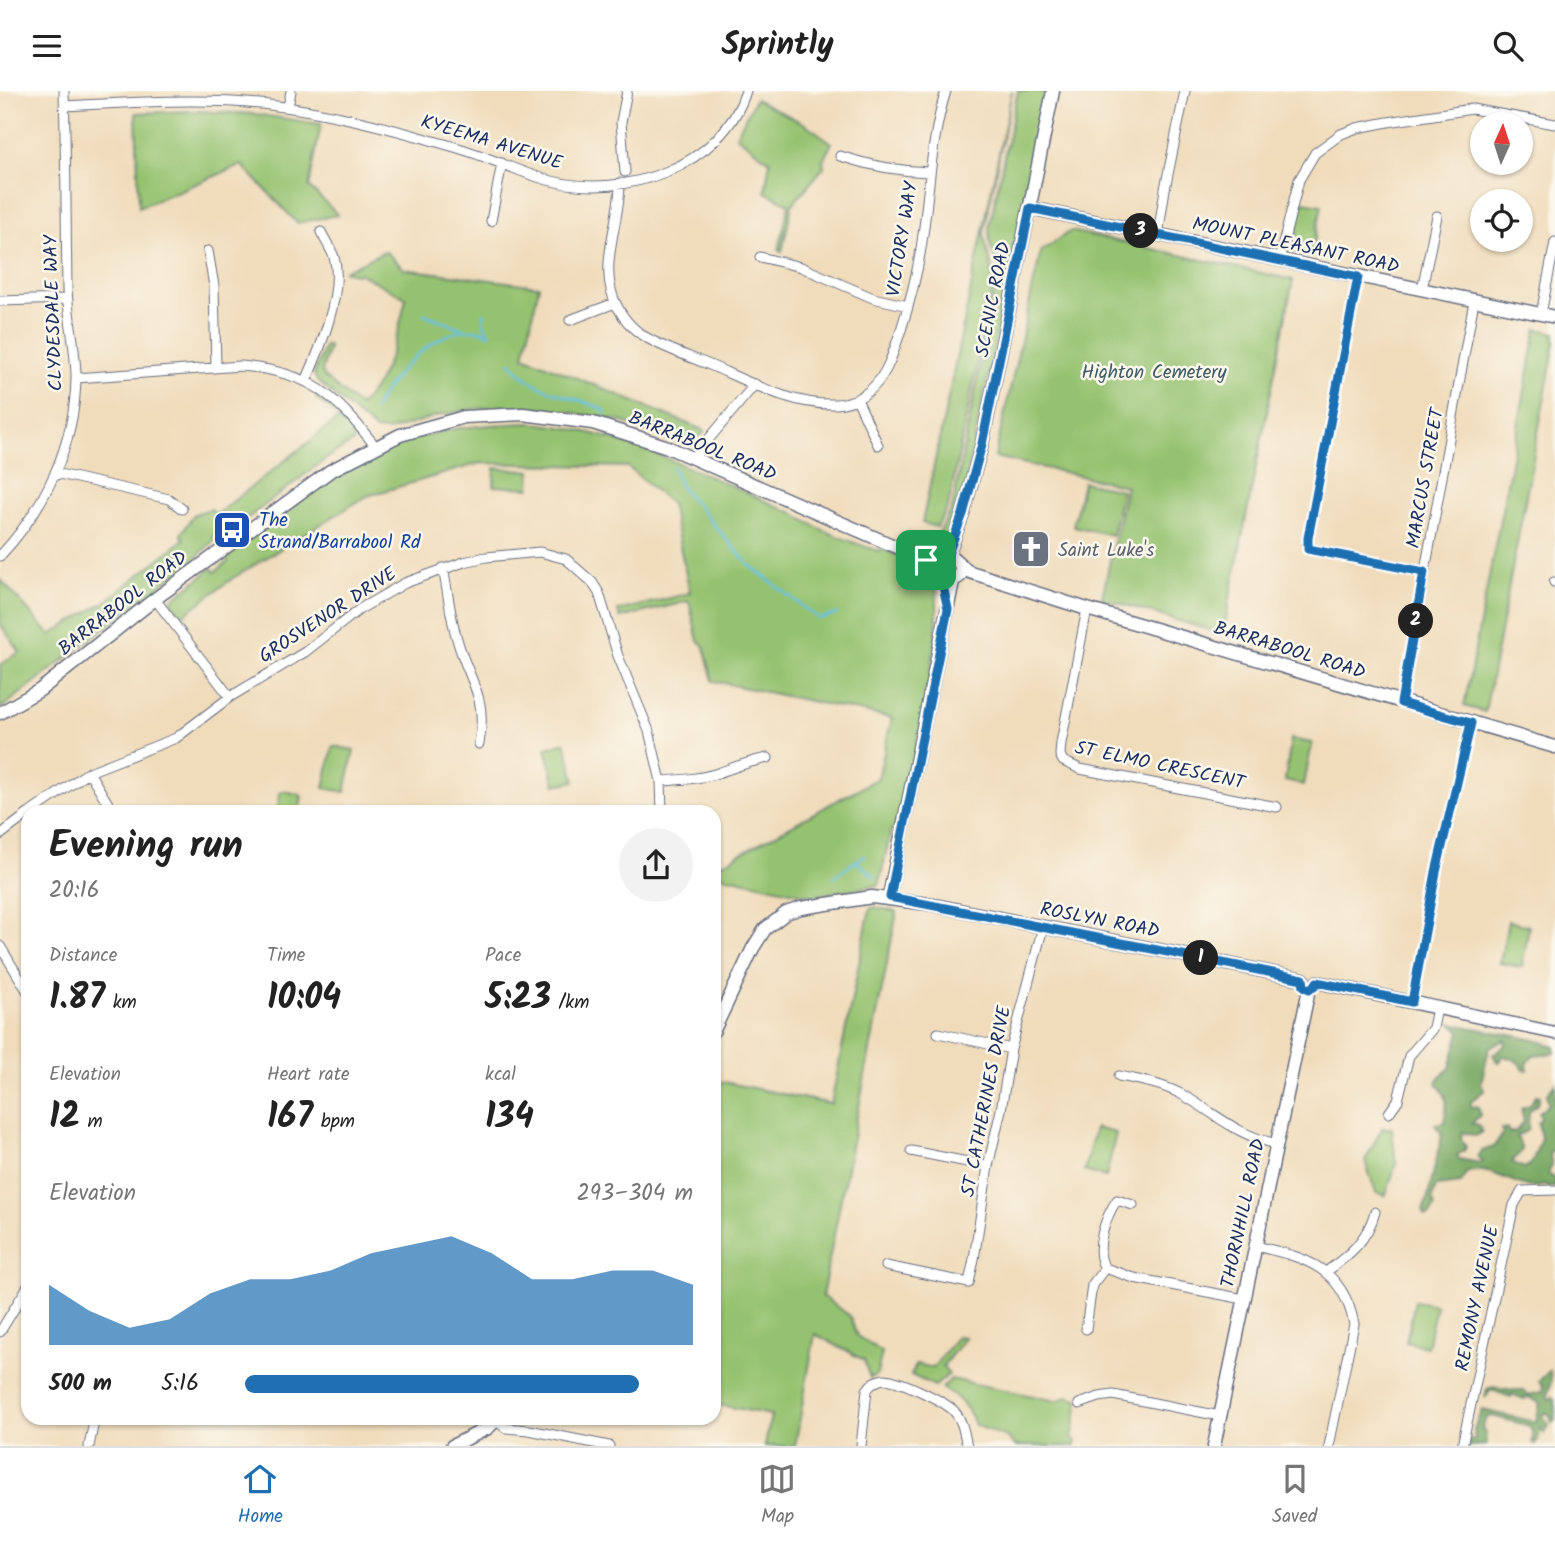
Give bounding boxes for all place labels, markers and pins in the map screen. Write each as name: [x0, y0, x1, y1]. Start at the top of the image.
pin: 3: [1124, 213, 1158, 249]
place label: The Strand/Barrabool Rd: [259, 506, 421, 558]
bus stop icon: The Strand/Barrabool Rd: [211, 509, 253, 551]
church icon: Saint Luke's: [1010, 528, 1052, 570]
pin: [896, 530, 956, 590]
place label: Saint Luke's: [1058, 536, 1154, 566]
pin: 2: [1398, 603, 1434, 639]
pin: 1: [1184, 941, 1218, 975]

